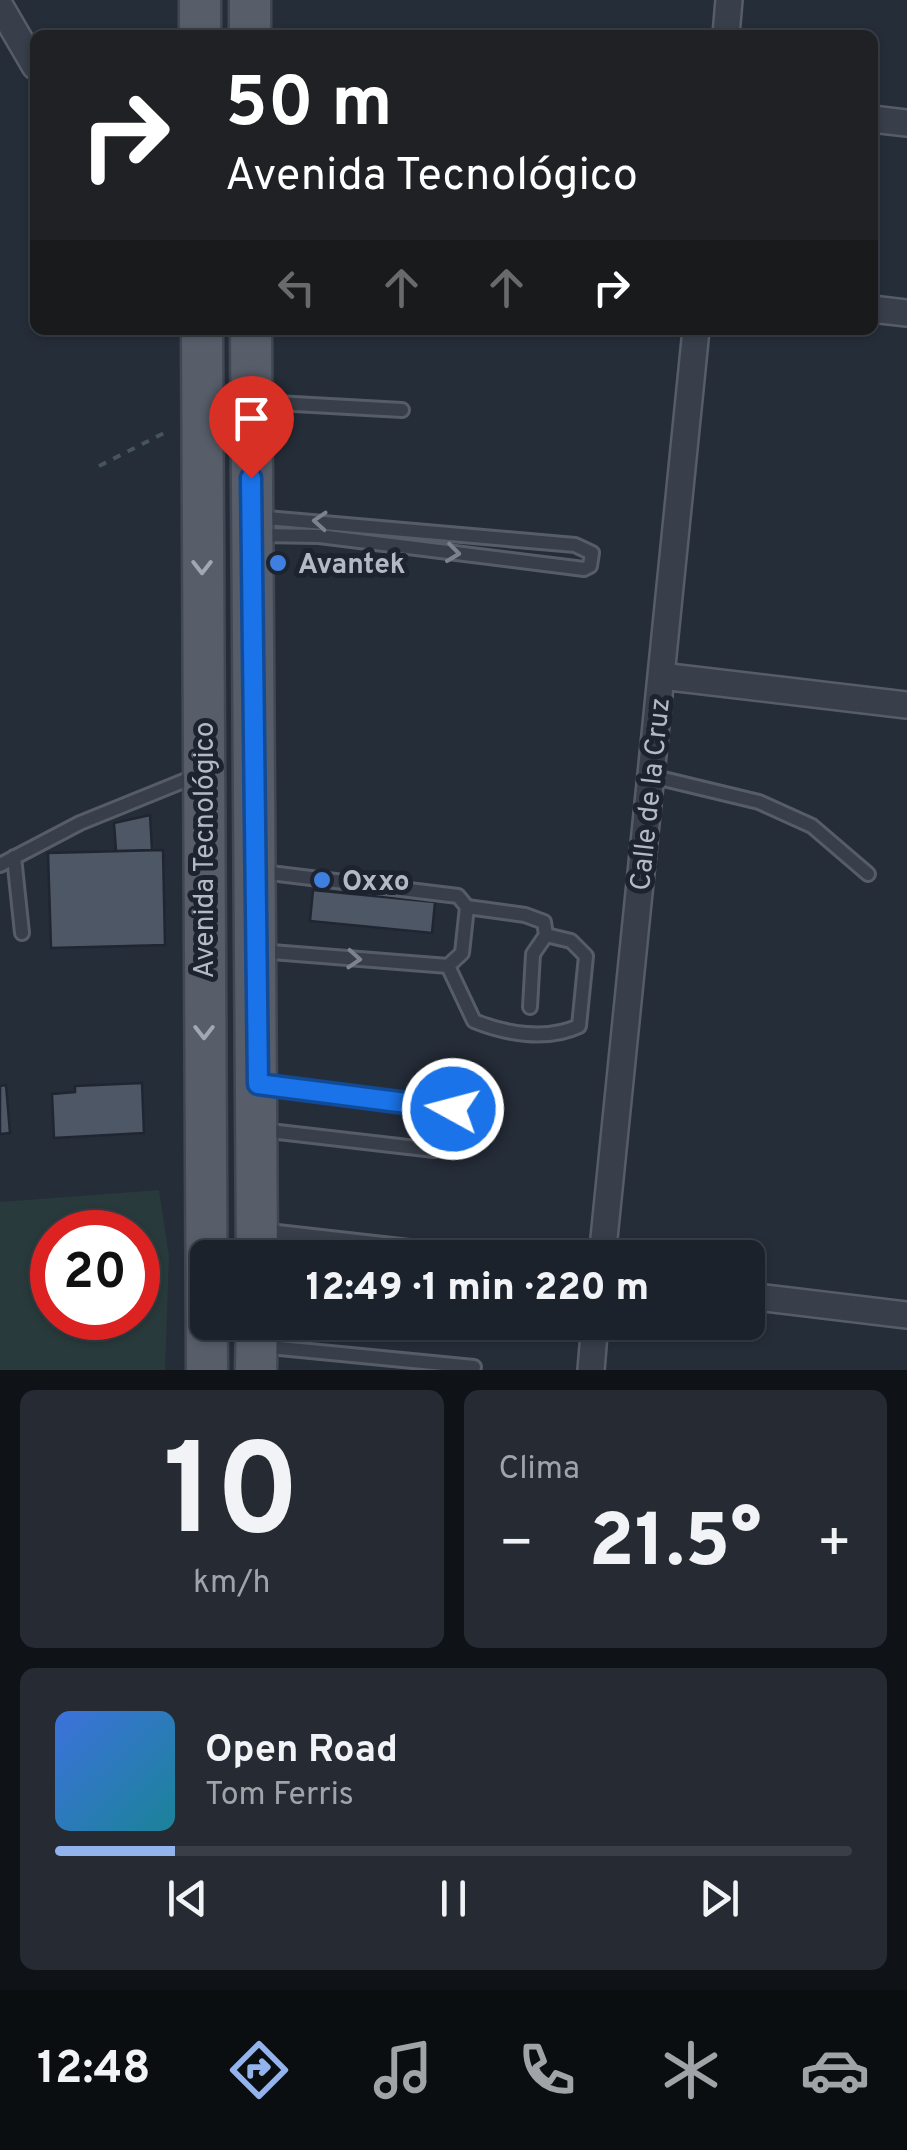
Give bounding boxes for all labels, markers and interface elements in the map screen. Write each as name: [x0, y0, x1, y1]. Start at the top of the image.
text: 50 m: [225, 62, 392, 151]
icon: right: [60, 70, 190, 200]
text: Avenida Tecnológico: [225, 149, 638, 206]
icon: left: [269, 260, 324, 315]
icon: ahead: [374, 260, 429, 315]
icon: ahead: [479, 260, 534, 315]
icon: right: [584, 260, 639, 315]
pin: [209, 376, 294, 479]
icon: arrive: [224, 391, 279, 446]
one-way arrow: [311, 511, 327, 532]
one-way arrow: [445, 542, 461, 563]
place label: Avantek: [298, 548, 405, 584]
marker: Avantek: [267, 552, 289, 574]
one-way arrow: [191, 560, 213, 576]
street label: Calle de la Cruz: [624, 696, 680, 893]
street label: Avenida Tecnológico: [188, 722, 224, 978]
place label: Oxxo: [342, 865, 410, 901]
marker: Oxxo: [311, 869, 333, 891]
one-way arrow: [347, 947, 363, 969]
one-way arrow: [193, 1026, 215, 1041]
position arrow: [401, 1057, 505, 1161]
speed limit sign: 20: [30, 1210, 160, 1340]
text: 12:49 · 1 min · 220 m: [306, 1265, 649, 1314]
text: 10: [163, 1416, 300, 1581]
text: Clima: [499, 1450, 580, 1490]
text: 21.5°: [589, 1498, 762, 1593]
text: −: [499, 1511, 534, 1581]
text: +: [817, 1511, 852, 1581]
text: km/h: [193, 1564, 271, 1604]
text: Open Road: [205, 1727, 398, 1776]
text: Tom Ferris: [205, 1776, 354, 1816]
icon: previous: [160, 1871, 215, 1926]
icon: pause: [426, 1871, 481, 1926]
icon: next: [692, 1871, 747, 1926]
icon: directions: [224, 2035, 294, 2105]
icon: music: [368, 2035, 438, 2105]
icon: phone: [512, 2035, 582, 2105]
icon: climate: [656, 2035, 726, 2105]
icon: car: [800, 2035, 870, 2105]
text: 12:48: [37, 2042, 151, 2099]

